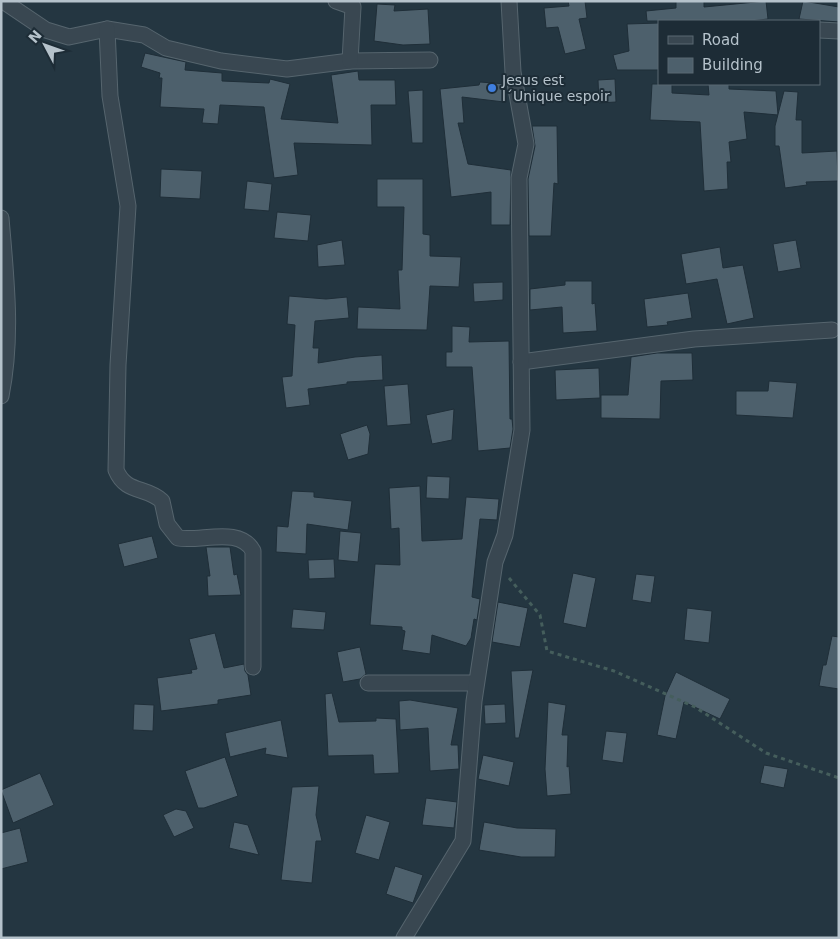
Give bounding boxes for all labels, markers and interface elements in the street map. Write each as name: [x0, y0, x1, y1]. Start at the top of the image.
north arrow: [20, 20, 70, 70]
legend: [658, 20, 820, 85]
text: N: [25, 27, 45, 46]
text: Road: [702, 31, 740, 49]
text: Building: [702, 56, 763, 74]
place label: Jesus est l´Unique espoir: [501, 72, 610, 104]
marker: Jesus est l´Unique espoir: [486, 82, 498, 94]

